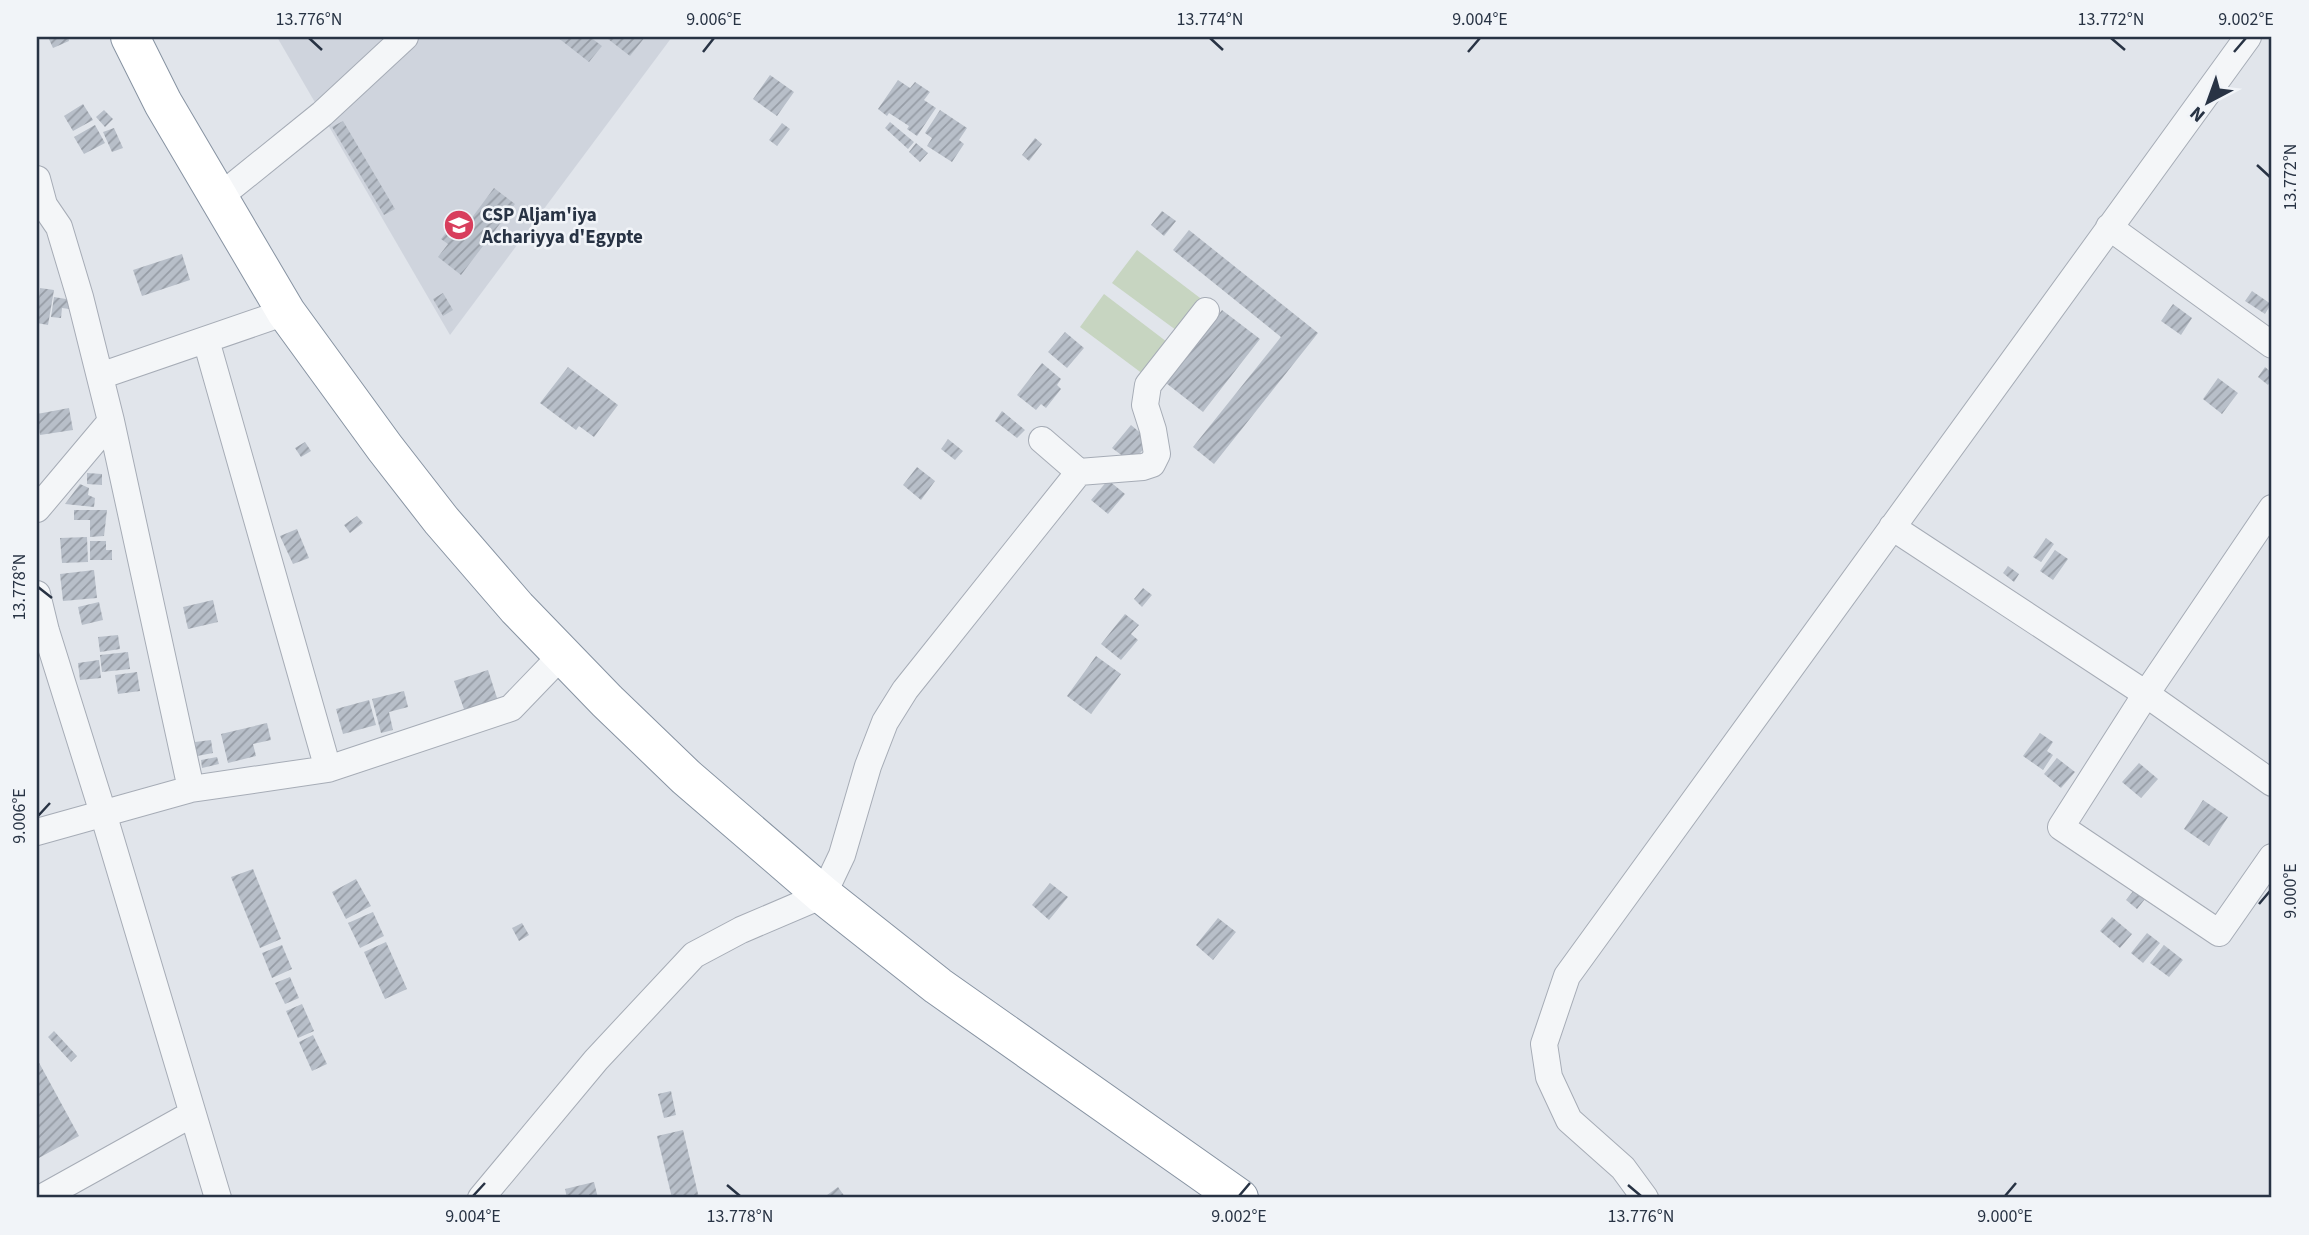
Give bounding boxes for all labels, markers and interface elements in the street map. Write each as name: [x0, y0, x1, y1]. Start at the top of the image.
text: 13.776°N: [276, 7, 342, 32]
text: 9.006°E: [686, 7, 742, 32]
text: 13.774°N: [1177, 7, 1243, 32]
text: 9.004°E: [1452, 7, 1508, 32]
text: 13.772°N: [2078, 7, 2144, 32]
text: 9.002°E: [2218, 7, 2274, 32]
north arrow: [2172, 66, 2242, 136]
text: N: [2184, 99, 2211, 128]
text: 13.772°N: [2278, 144, 2303, 210]
place label: CSP Aljam'iya Achariyya d'Egypte: [481, 202, 643, 251]
school or university icon: CSP Aljam'iya Achariyya d'Egypte: [442, 208, 476, 242]
text: 13.778°N: [7, 554, 32, 620]
text: 9.006°E: [7, 788, 32, 844]
text: 9.000°E: [2278, 863, 2303, 919]
text: 9.004°E: [445, 1204, 501, 1229]
text: 13.778°N: [707, 1204, 773, 1229]
text: 9.002°E: [1211, 1204, 1267, 1229]
text: 13.776°N: [1608, 1204, 1674, 1229]
text: 9.000°E: [1977, 1204, 2033, 1229]

